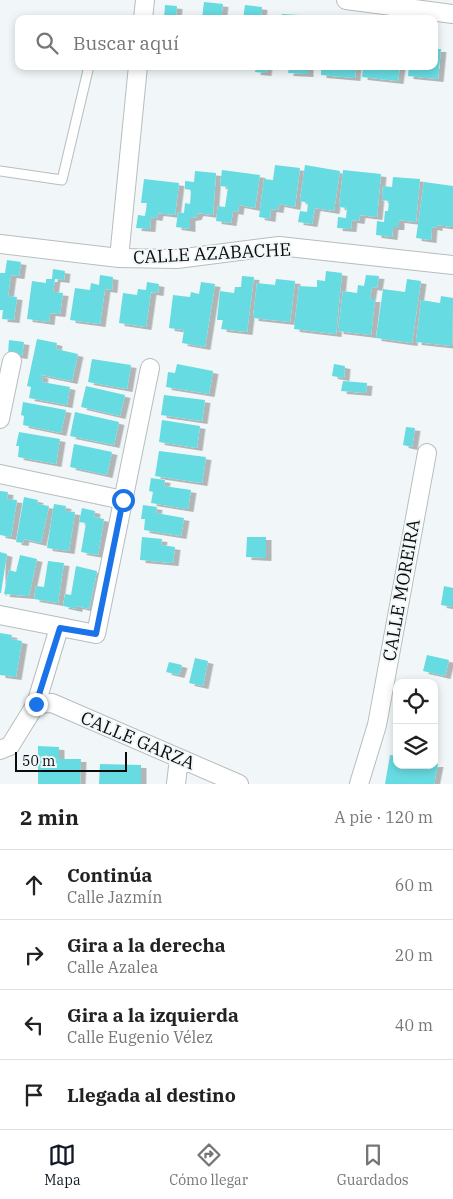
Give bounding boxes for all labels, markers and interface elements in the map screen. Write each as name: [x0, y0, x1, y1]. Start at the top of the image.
search box: [15, 15, 438, 70]
icon: search: [33, 29, 61, 57]
text: Buscar aquí: [73, 31, 179, 55]
street label: CALLE AZABACHE: [132, 237, 292, 269]
route start: [112, 489, 135, 512]
street label: CALLE MOREIRA: [377, 516, 425, 663]
map controls: [393, 679, 438, 769]
button: locate: [393, 679, 438, 724]
route end: [25, 693, 48, 716]
street label: CALLE GARZA: [77, 706, 199, 775]
button: layers: [393, 724, 438, 769]
scale bar: [15, 749, 128, 772]
text: 50 m: [22, 752, 55, 770]
text: 2 min: [20, 803, 79, 831]
text: A pie · 120 m: [335, 807, 433, 827]
text: Continúa: [67, 863, 152, 887]
icon: ahead: [20, 871, 48, 899]
text: 60 m: [395, 875, 433, 895]
text: Calle Jazmín: [67, 887, 162, 907]
text: Gira a la derecha: [67, 933, 226, 957]
icon: right: [20, 941, 48, 969]
text: 20 m: [395, 945, 433, 965]
text: Calle Azalea: [67, 957, 158, 977]
text: Gira a la izquierda: [67, 1003, 239, 1027]
icon: left: [20, 1011, 48, 1039]
text: 40 m: [395, 1015, 433, 1035]
text: Calle Eugenio Vélez: [67, 1027, 213, 1047]
icon: arrive: [20, 1081, 48, 1109]
text: Llegada al destino: [67, 1083, 236, 1107]
tab: Mapa: [44, 1141, 81, 1189]
tab: Cómo llegar: [169, 1141, 248, 1189]
tab: Guardados: [337, 1141, 409, 1189]

